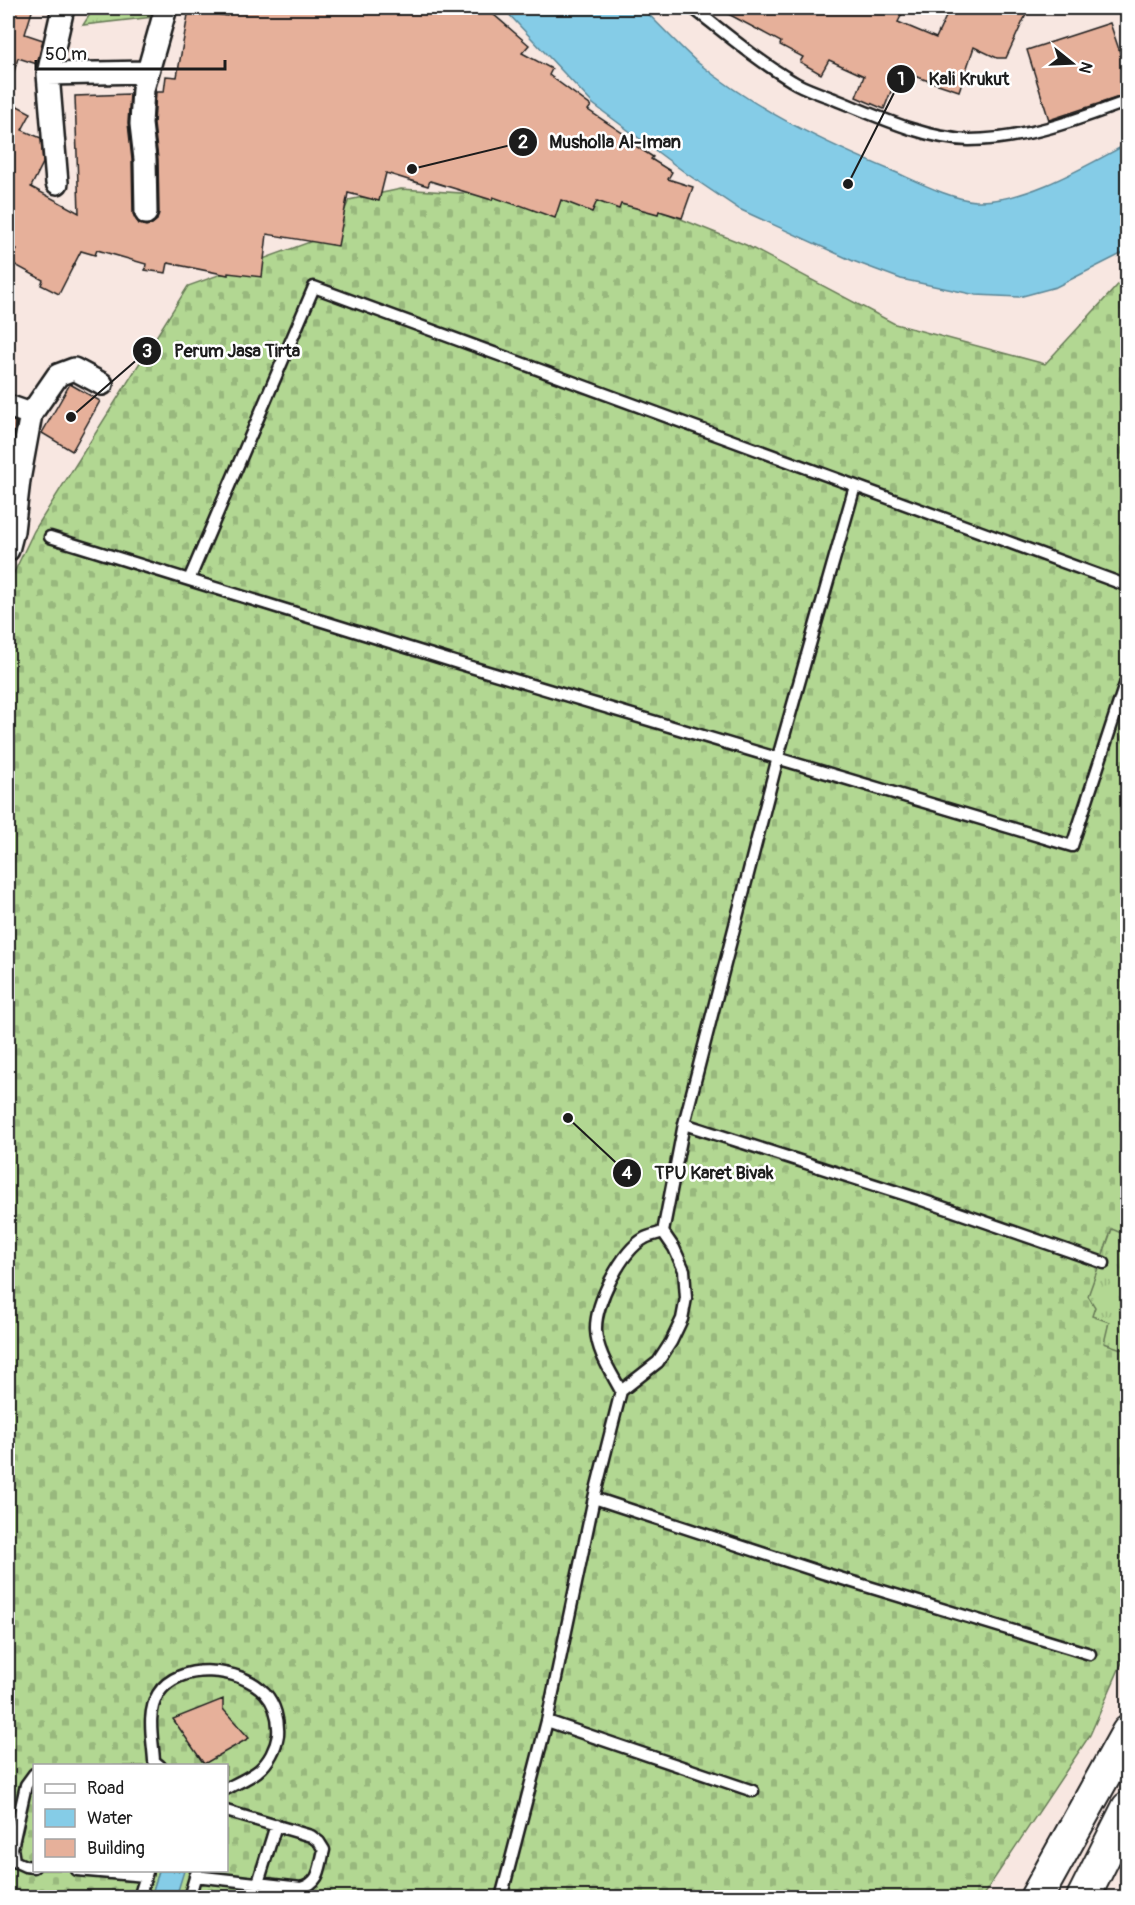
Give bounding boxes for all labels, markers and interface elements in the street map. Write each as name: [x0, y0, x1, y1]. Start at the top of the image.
scale bar: [36, 33, 225, 71]
north arrow: [1042, 33, 1102, 93]
text: 50 m: [45, 43, 87, 66]
text: N: [1074, 59, 1096, 76]
callout: Kali Krukut: [886, 61, 1021, 97]
text: 1: [897, 68, 905, 91]
text: Kali Krukut: [929, 68, 1010, 91]
callout: Musholla Al-Iman: [508, 124, 693, 160]
text: 2: [518, 131, 528, 154]
text: Musholla Al-Iman: [549, 131, 681, 154]
callout: Perum Jasa Tirta: [132, 333, 312, 369]
text: 3: [142, 340, 152, 363]
text: Perum Jasa Tirta: [174, 340, 301, 363]
callout: TPU Karet Bivak: [612, 1155, 785, 1191]
text: 4: [622, 1162, 633, 1185]
text: TPU Karet Bivak: [654, 1162, 774, 1185]
legend: [33, 1764, 228, 1872]
text: Road: [87, 1777, 124, 1800]
text: Water: [87, 1807, 133, 1830]
text: Building: [87, 1837, 145, 1860]

